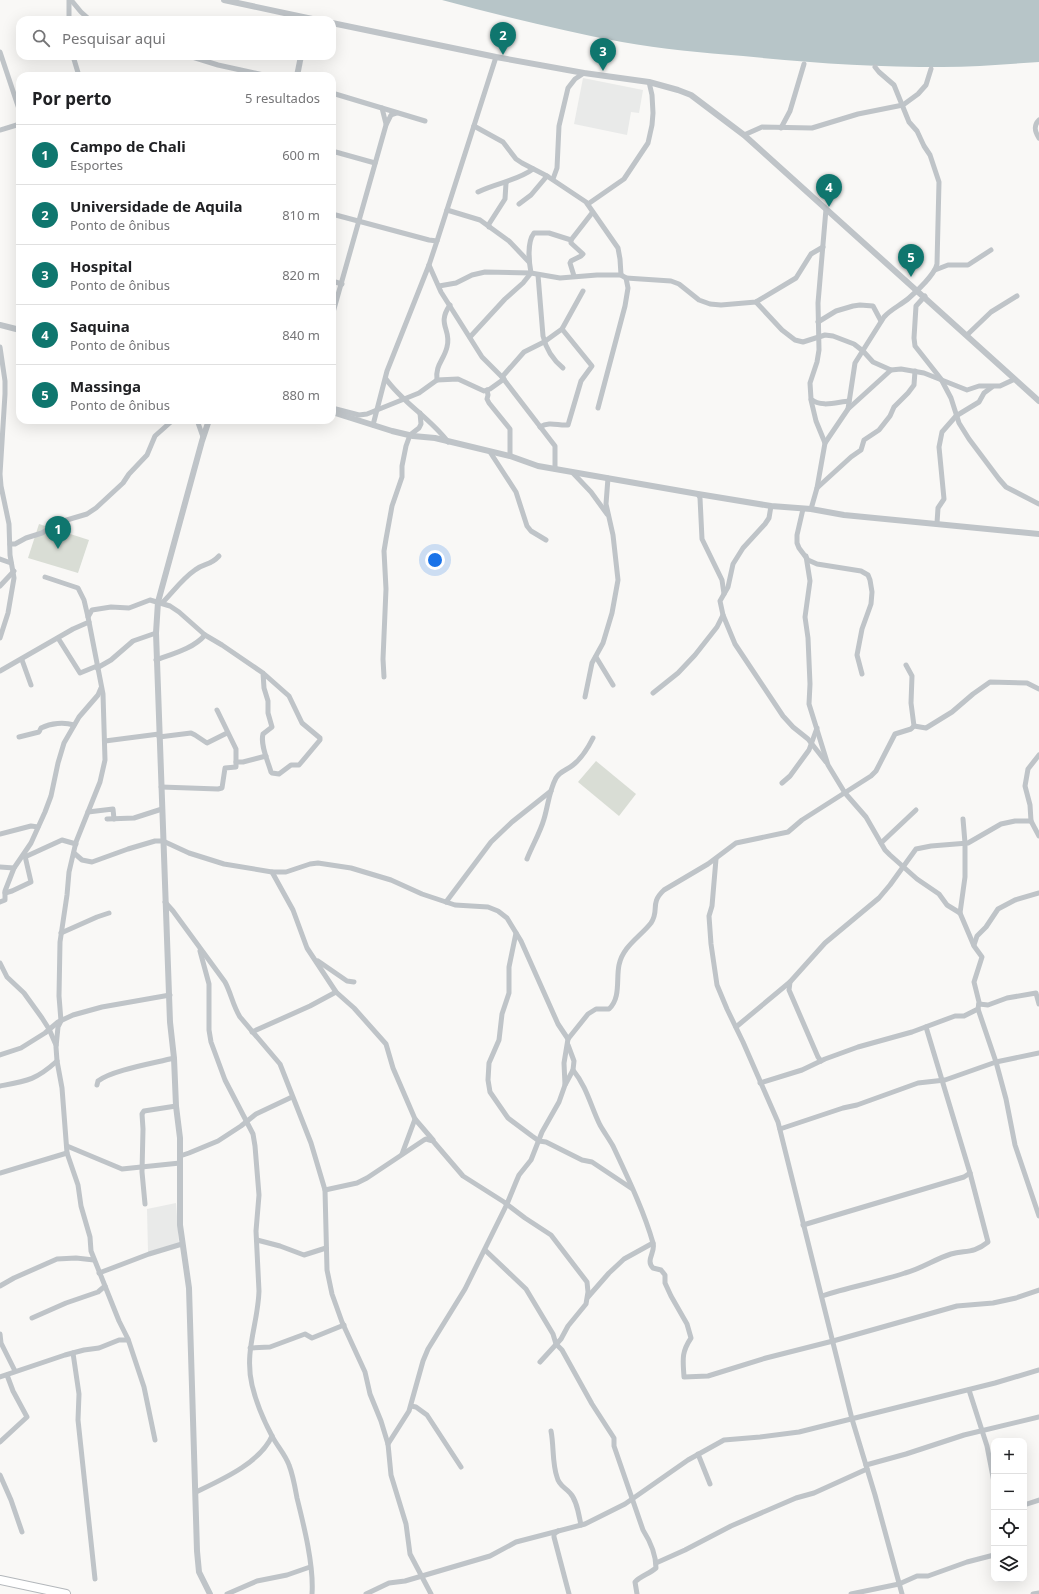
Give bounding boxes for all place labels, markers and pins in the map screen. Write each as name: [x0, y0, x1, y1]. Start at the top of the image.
pin: 2: [490, 22, 516, 55]
pin: 3: [590, 38, 616, 71]
pin: 4: [816, 174, 842, 207]
pin: 5: [898, 244, 924, 277]
pin: 1: [45, 516, 71, 549]

